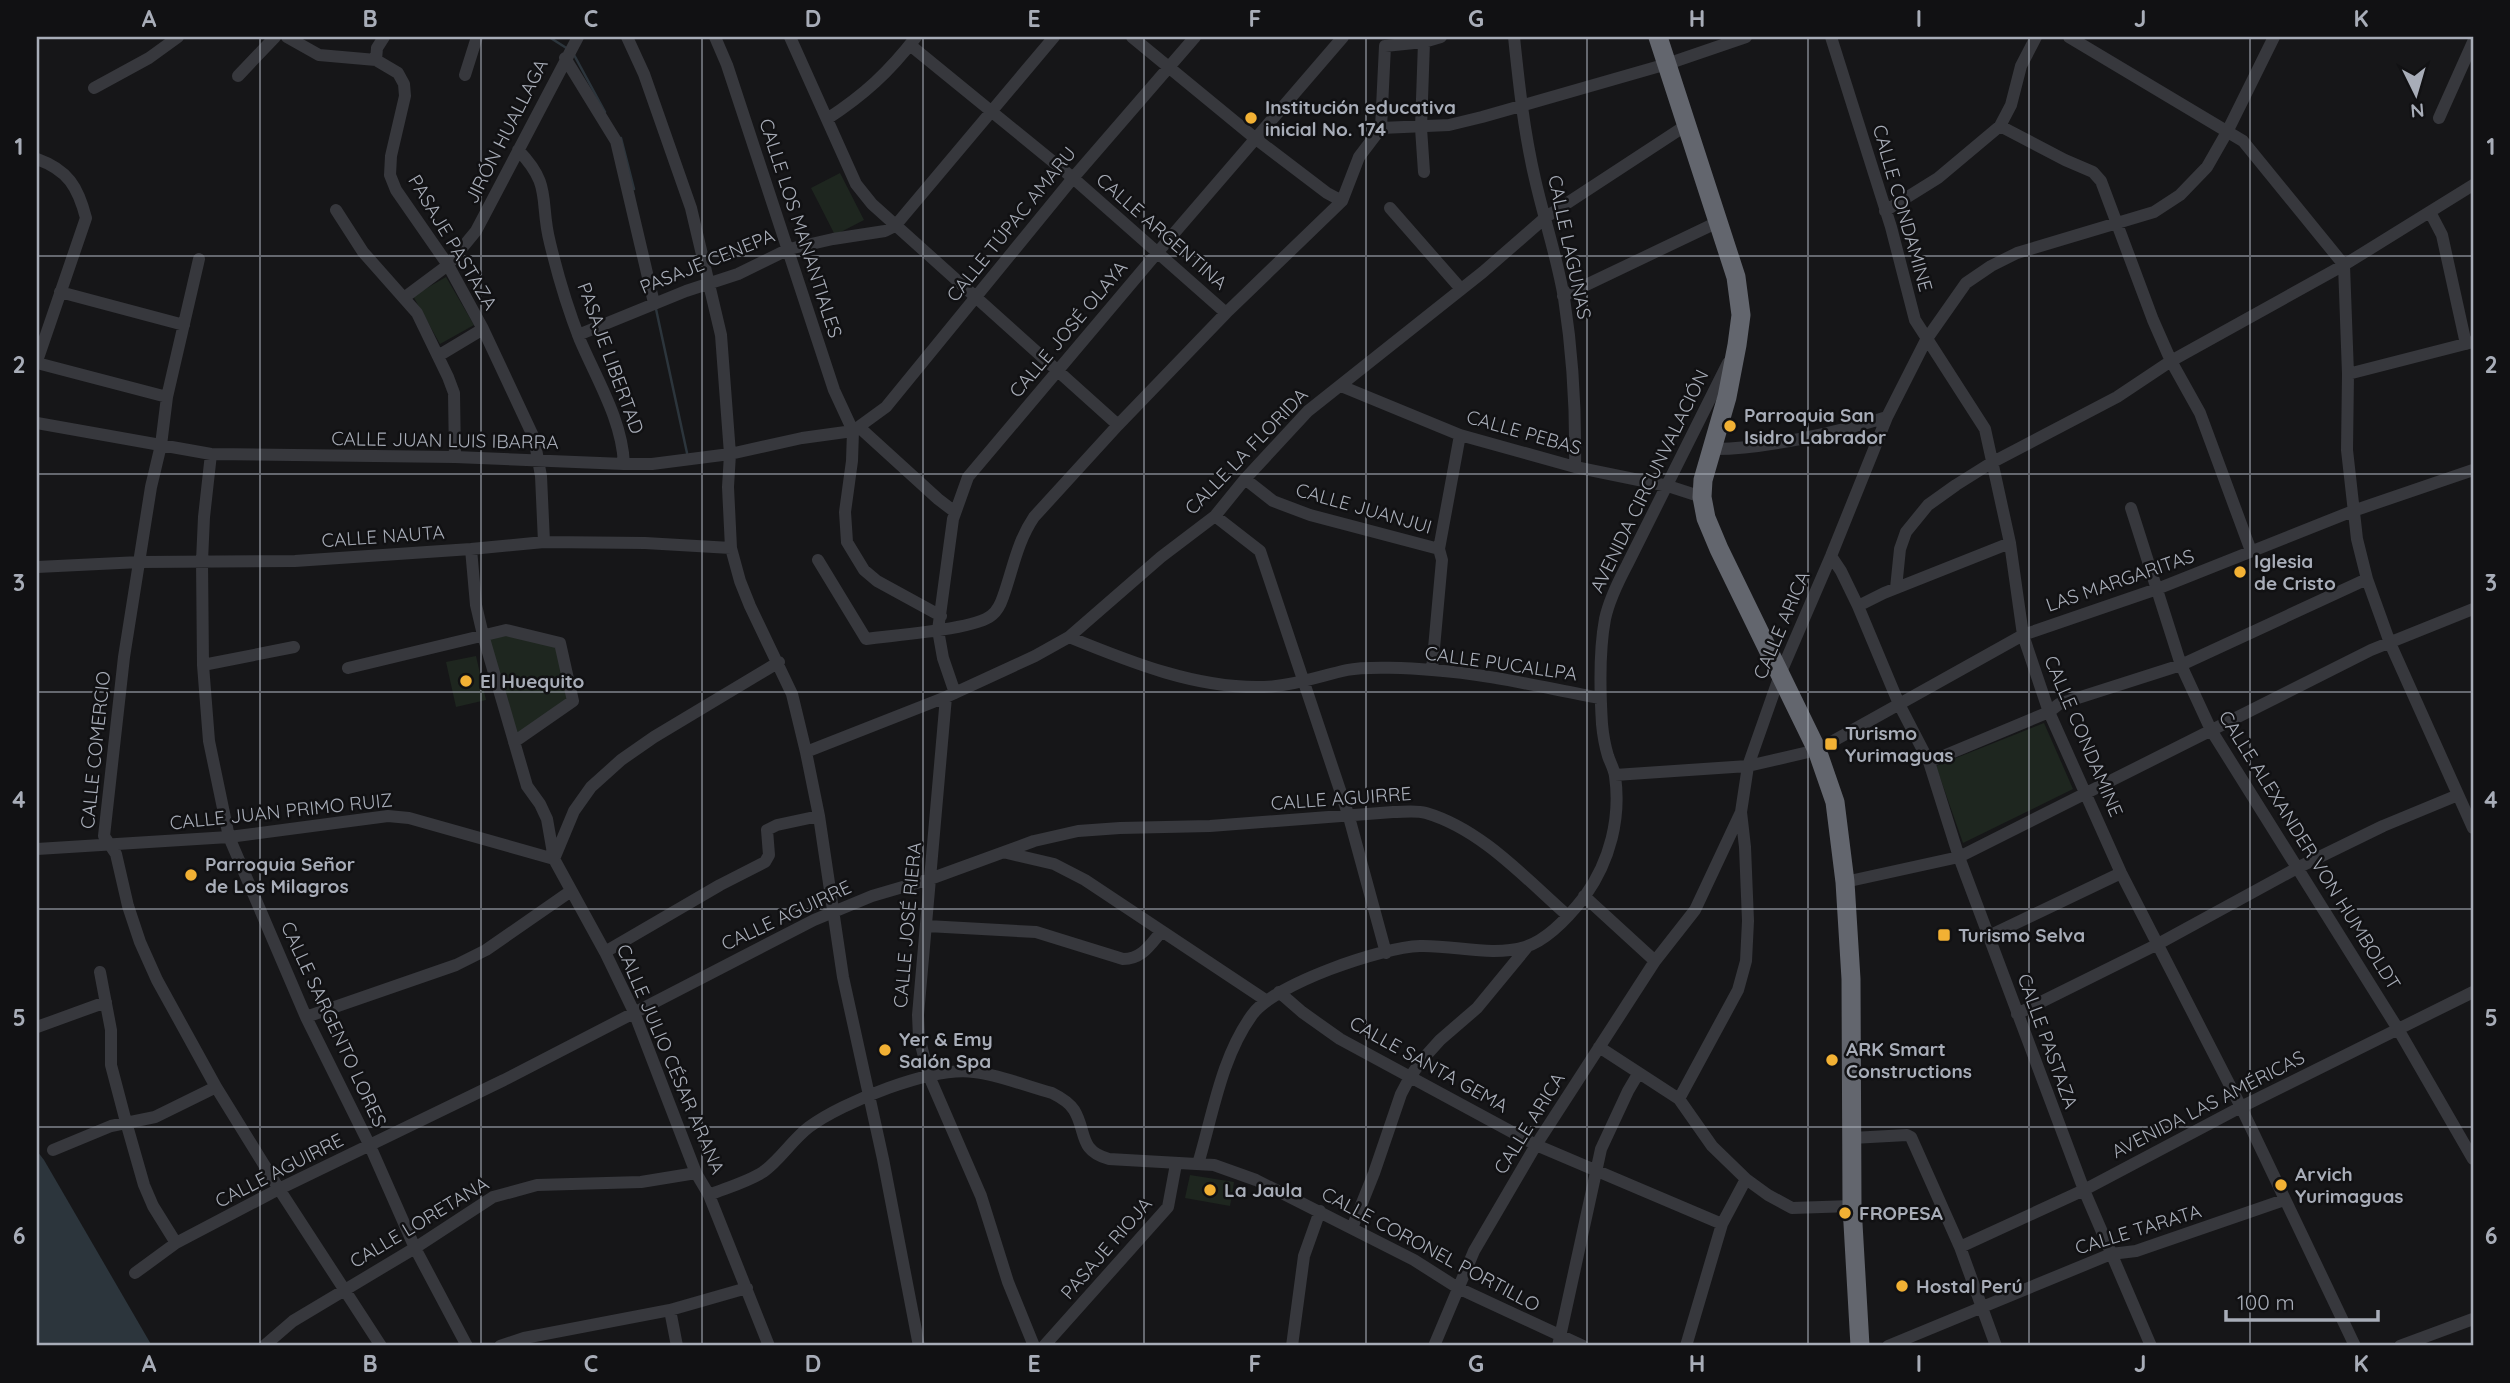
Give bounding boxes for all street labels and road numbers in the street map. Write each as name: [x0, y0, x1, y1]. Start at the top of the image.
street label: JIRÓN HUALLAGA: [459, 55, 553, 207]
street label: CALLE LOS MANANTIALES: [754, 115, 848, 341]
street label: CALLE CONDAMINE: [1868, 122, 1938, 294]
street label: CALLE TÚPAC AMARU: [941, 142, 1081, 306]
street label: CALLE ARGENTINA: [1092, 168, 1232, 294]
street label: PASAJE PASTAZA: [403, 170, 503, 314]
street label: CALLE LAGUNAS: [1543, 173, 1597, 321]
street label: PASAJE CENEPA: [636, 223, 778, 299]
street label: CALLE JOSÉ OLAYA: [1004, 256, 1132, 402]
street label: PASAJE LIBERTAD: [572, 279, 650, 437]
street label: AVENIDA CIRCUNVALACIÓN: [1584, 366, 1714, 596]
street label: CALLE LA FLORIDA: [1179, 383, 1313, 519]
street label: CALLE PEBAS: [1464, 404, 1584, 460]
street label: CALLE JUAN LUIS IBARRA: [331, 426, 559, 454]
street label: CALLE JUANJUI: [1293, 477, 1435, 539]
street label: CALLE NAUTA: [321, 520, 445, 552]
street label: LAS MARGARITAS: [2043, 543, 2197, 617]
street label: CALLE ARICA: [1747, 567, 1815, 683]
street label: CALLE PUCALLPA: [1423, 640, 1579, 686]
street label: CALLE CONDAMINE: [2039, 652, 2129, 820]
street label: CALLE COMERCIO: [75, 670, 115, 830]
street label: CALLE ALEXANDER VON HUMBOLDT: [2214, 706, 2406, 994]
street label: CALLE AGUIRRE: [1270, 781, 1412, 815]
street label: CALLE JUAN PRIMO RUIZ: [168, 787, 394, 835]
street label: CALLE JOSÉ RIERA: [888, 841, 926, 1009]
street label: CALLE AGUIRRE: [717, 874, 855, 956]
street label: CALLE SARGENTO LORES: [276, 918, 392, 1130]
street label: CALLE JULIO CÉSAR ARANA: [612, 940, 730, 1178]
street label: CALLE PASTAZA: [2012, 970, 2084, 1112]
street label: CALLE SANTA GEMA: [1345, 1010, 1513, 1118]
street label: AVENIDA LAS AMÉRICAS: [2107, 1045, 2309, 1163]
street label: CALLE ARICA: [1488, 1068, 1570, 1178]
street label: CALLE AGUIRRE: [211, 1127, 347, 1213]
street label: CALLE LORETANA: [345, 1171, 493, 1273]
street label: CALLE CORONEL PORTILLO: [1318, 1181, 1544, 1317]
street label: PASAJE RIOJA: [1055, 1192, 1157, 1304]
street label: CALLE TARATA: [2072, 1198, 2204, 1260]

